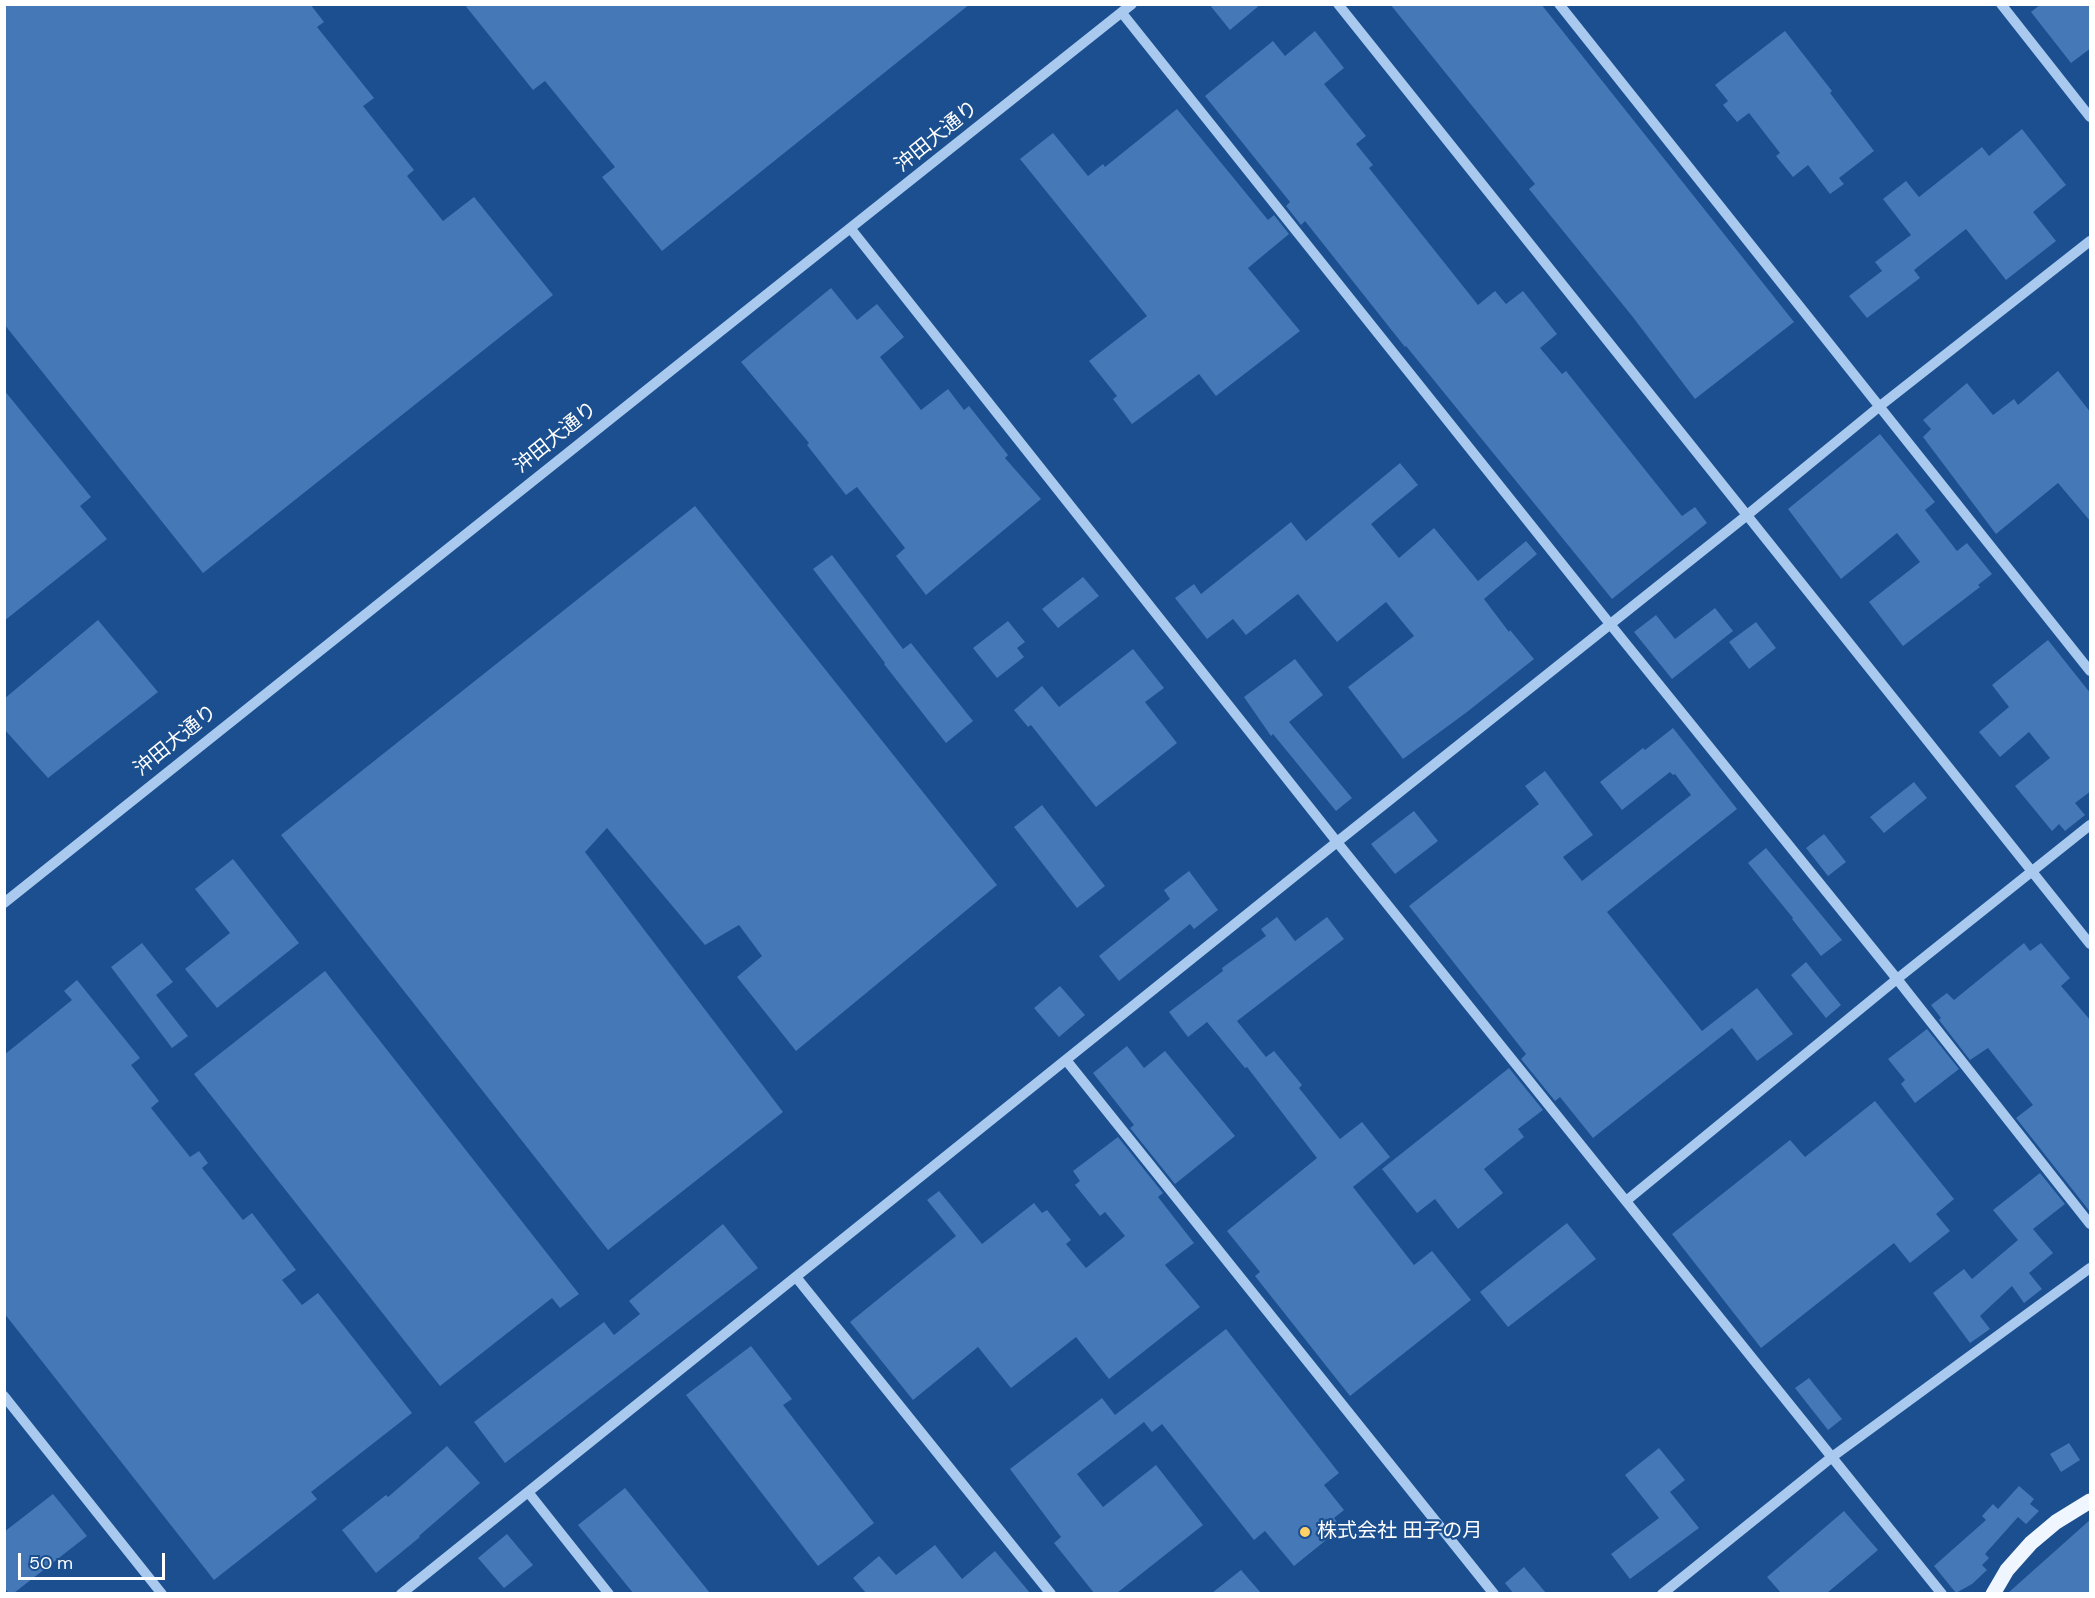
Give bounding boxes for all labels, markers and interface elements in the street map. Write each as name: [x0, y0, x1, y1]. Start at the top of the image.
street label: 沖田大通り: [891, 96, 983, 178]
street label: 沖田大通り: [510, 397, 602, 479]
street label: 沖田大通り: [130, 700, 222, 782]
place label: 株式会社 田子の月: [1317, 1520, 1482, 1544]
marker: 株式会社 田子の月: [1298, 1525, 1312, 1539]
scale bar: [21, 1541, 168, 1579]
text: 50 m: [29, 1551, 73, 1575]

